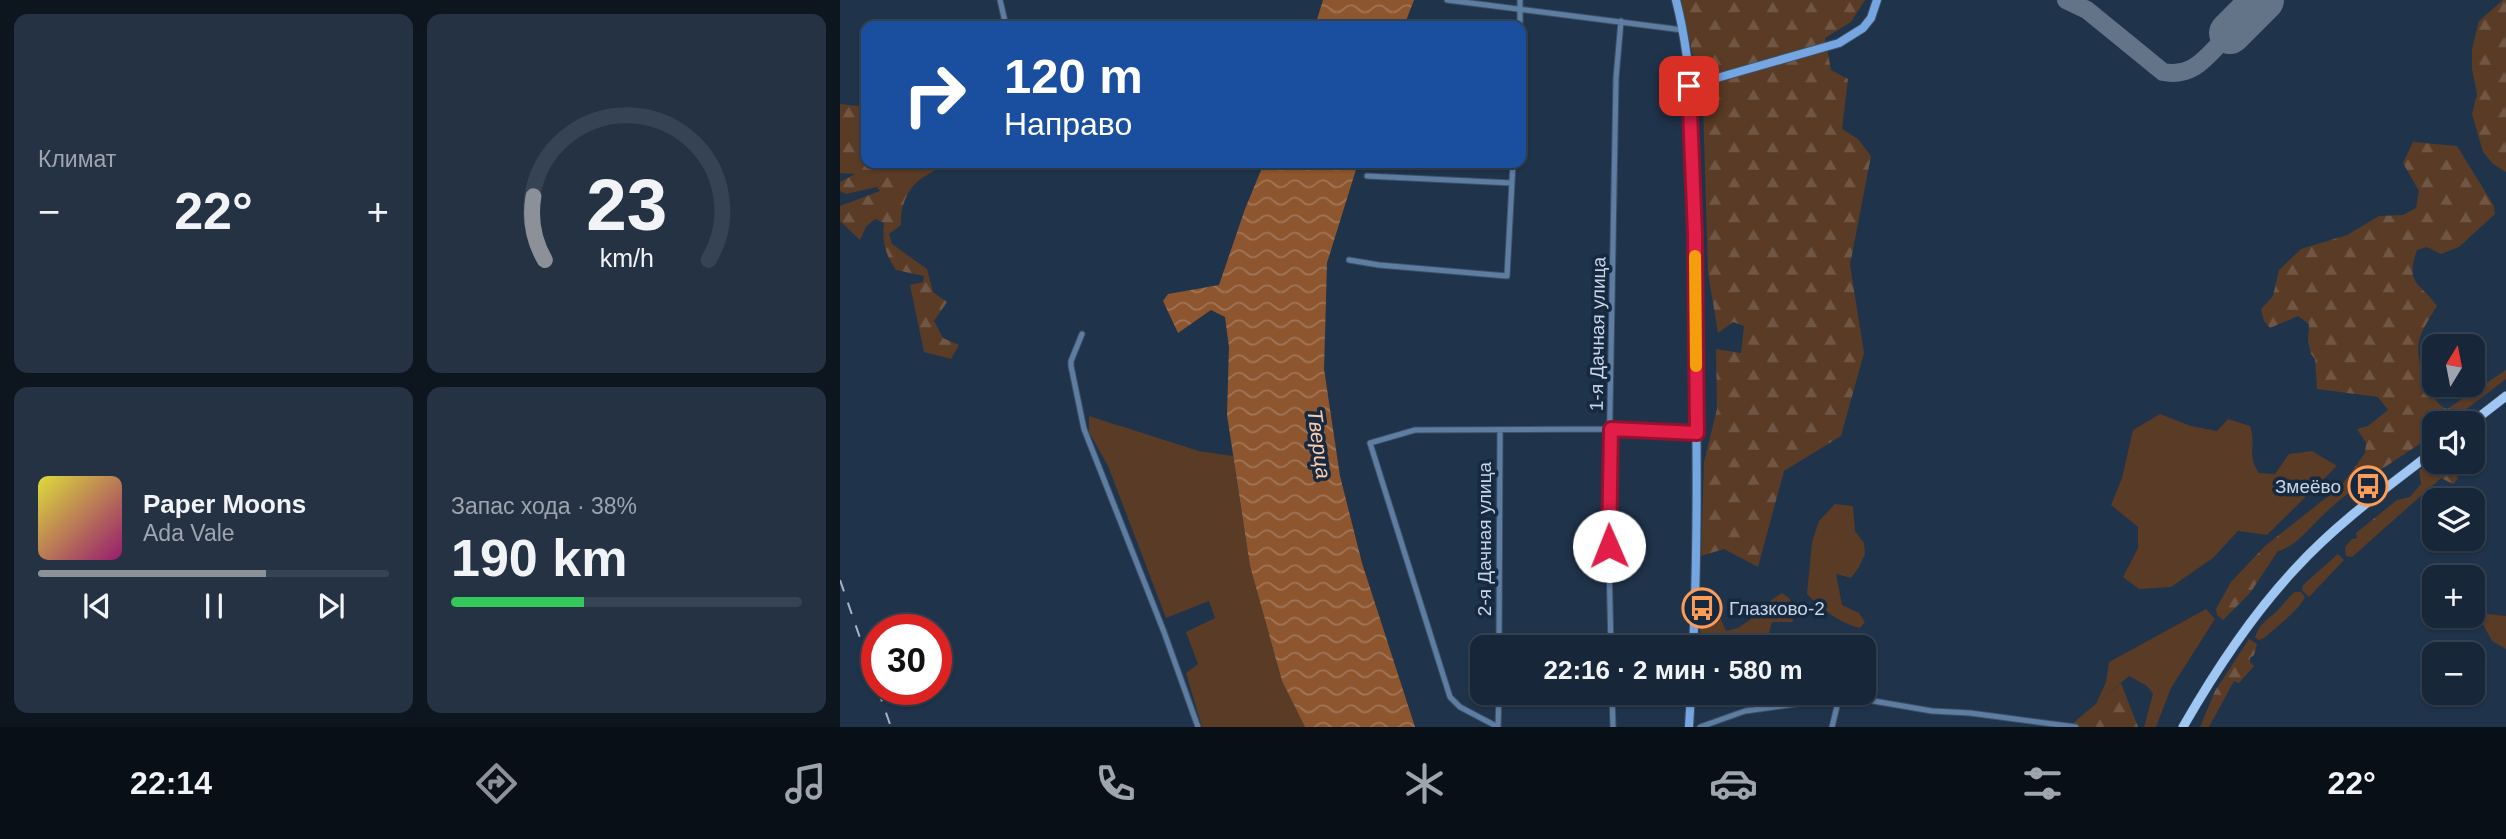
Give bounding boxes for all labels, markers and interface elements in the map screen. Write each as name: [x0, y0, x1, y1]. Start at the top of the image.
icon: right: [889, 49, 980, 140]
text: 120 m: [1004, 49, 1143, 103]
pin: [1659, 56, 1719, 116]
icon: arrive: [1670, 67, 1708, 105]
text: Направо: [1004, 106, 1132, 142]
text: Климат: [38, 146, 116, 172]
text: 23: [586, 164, 667, 245]
text: 22°: [174, 182, 253, 240]
text: −: [38, 191, 60, 233]
text: +: [367, 191, 389, 233]
text: km/h: [599, 243, 654, 271]
street label: 1-я Дачная улица: [1586, 256, 1609, 411]
north arrow: [2422, 334, 2485, 397]
map controls: [2422, 334, 2485, 705]
water label: Тверца: [1303, 408, 1336, 480]
button: sound: [2422, 411, 2485, 474]
street label: 2-я Дачная улица: [1474, 461, 1495, 616]
bus stop icon: Змеёво: [2347, 465, 2389, 507]
place label: Змеёво: [2275, 476, 2341, 497]
button: layers: [2422, 488, 2485, 551]
text: Paper Moons: [143, 489, 306, 519]
text: Запас хода · 38%: [451, 493, 637, 519]
position arrow: [1572, 509, 1646, 583]
text: Ada Vale: [143, 520, 235, 546]
text: 190 km: [451, 529, 627, 587]
button: +: [2422, 565, 2485, 628]
icon: previous: [78, 587, 116, 625]
icon: pause: [195, 587, 233, 625]
icon: next: [312, 587, 350, 625]
bus stop icon: Глазково-2: [1681, 587, 1723, 629]
place label: Глазково-2: [1729, 598, 1825, 619]
speed limit sign: 30: [861, 614, 952, 705]
button: −: [2422, 642, 2485, 705]
text: 22:16 · 2 мин · 580 m: [1543, 655, 1803, 685]
icon: directions: [472, 759, 521, 808]
icon: music: [781, 759, 830, 808]
icon: phone: [1091, 759, 1140, 808]
icon: climate: [1400, 759, 1449, 808]
icon: car: [1709, 759, 1758, 808]
icon: filters: [2018, 759, 2067, 808]
text: 22:14: [130, 765, 212, 801]
text: 22°: [2327, 765, 2376, 801]

